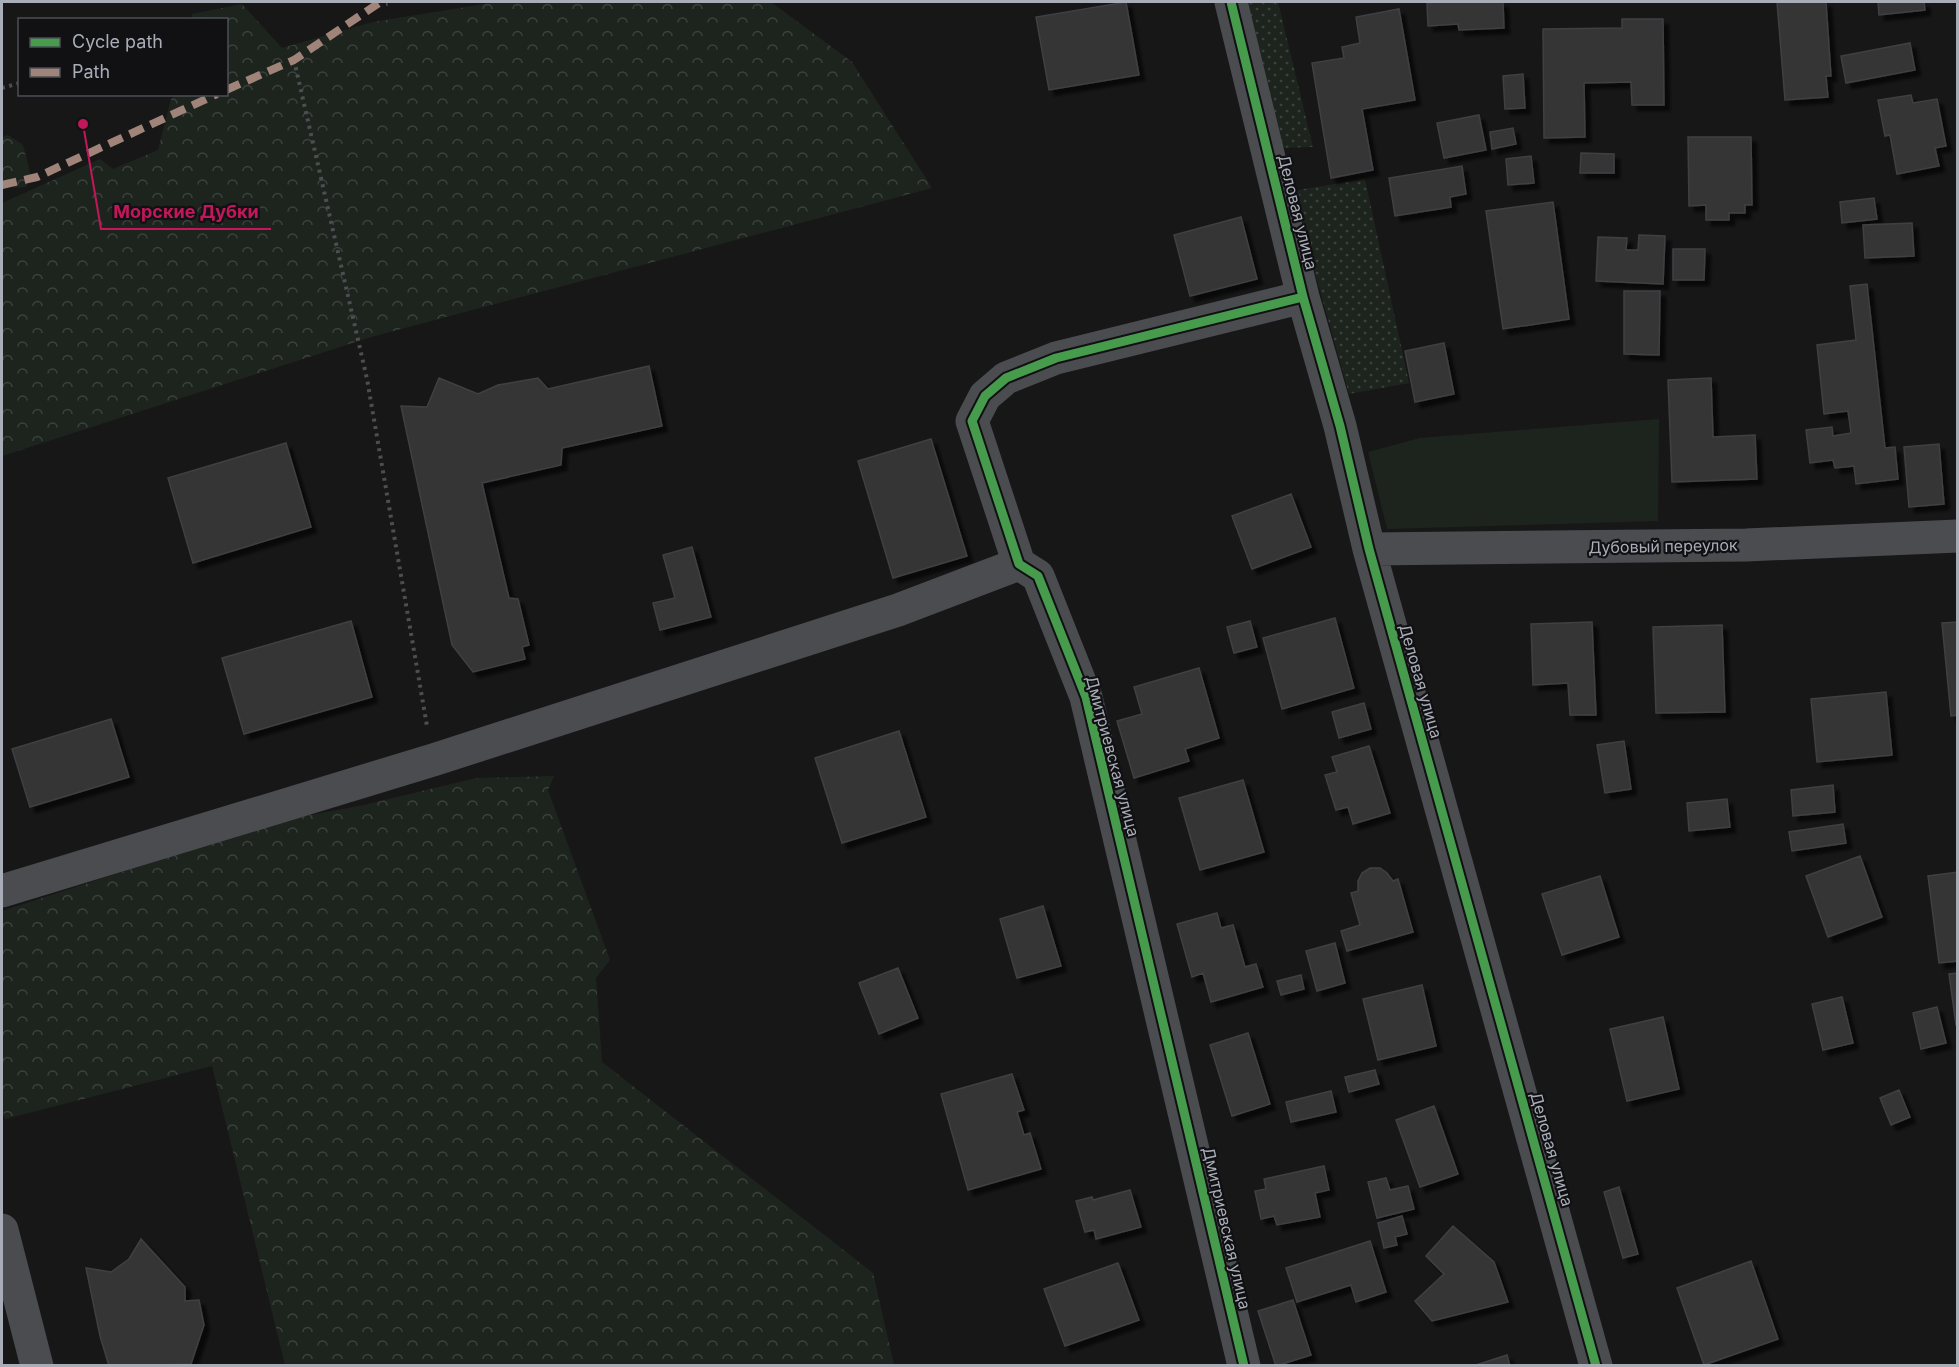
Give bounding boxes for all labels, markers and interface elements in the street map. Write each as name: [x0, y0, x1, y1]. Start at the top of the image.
legend: [18, 18, 228, 96]
text: Cycle path: [72, 31, 163, 52]
text: Path: [72, 61, 110, 82]
street label: Деловая улица: [1274, 152, 1322, 272]
callout: Морские Дубки: [101, 193, 271, 229]
text: Морские Дубки: [113, 201, 259, 222]
street label: Дубовый переулок: [1588, 535, 1738, 557]
street label: Деловая улица: [1395, 621, 1447, 741]
street label: Дмитриевская улица: [1082, 673, 1144, 839]
street label: Деловая улица: [1526, 1089, 1578, 1209]
street label: Дмитриевская улица: [1199, 1145, 1255, 1311]

